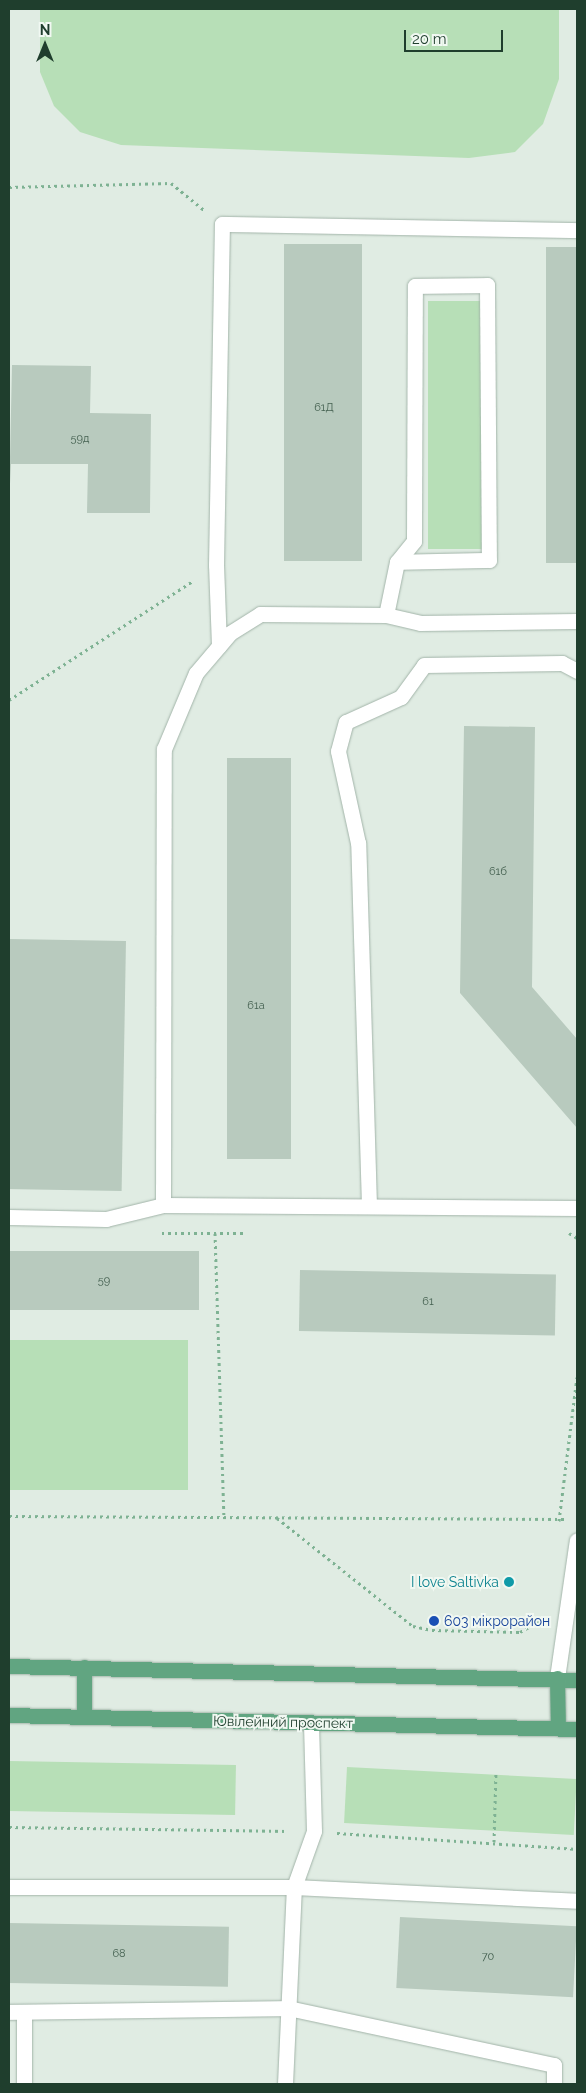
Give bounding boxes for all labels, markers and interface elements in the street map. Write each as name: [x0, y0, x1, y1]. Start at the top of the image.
north arrow: [20, 20, 70, 70]
scale bar: [406, 20, 505, 52]
text: N: [40, 22, 50, 38]
text: 20 m: [412, 30, 447, 48]
house number: 61Д: [314, 401, 334, 415]
house number: 59д: [71, 432, 89, 446]
house number: 61б: [489, 865, 507, 879]
house number: 61а: [247, 999, 265, 1013]
house number: 59: [98, 1274, 110, 1288]
house number: 61: [422, 1295, 434, 1309]
place label: I love Saltivka: [411, 1574, 499, 1590]
marker: I love Saltivka: [503, 1576, 515, 1588]
place label: 603 мікрорайон: [444, 1613, 550, 1629]
marker: 603 мікрорайон: [428, 1615, 440, 1627]
street label: Ювілейний проспект: [213, 1712, 353, 1732]
house number: 68: [112, 1947, 126, 1961]
house number: 70: [482, 1950, 494, 1964]

